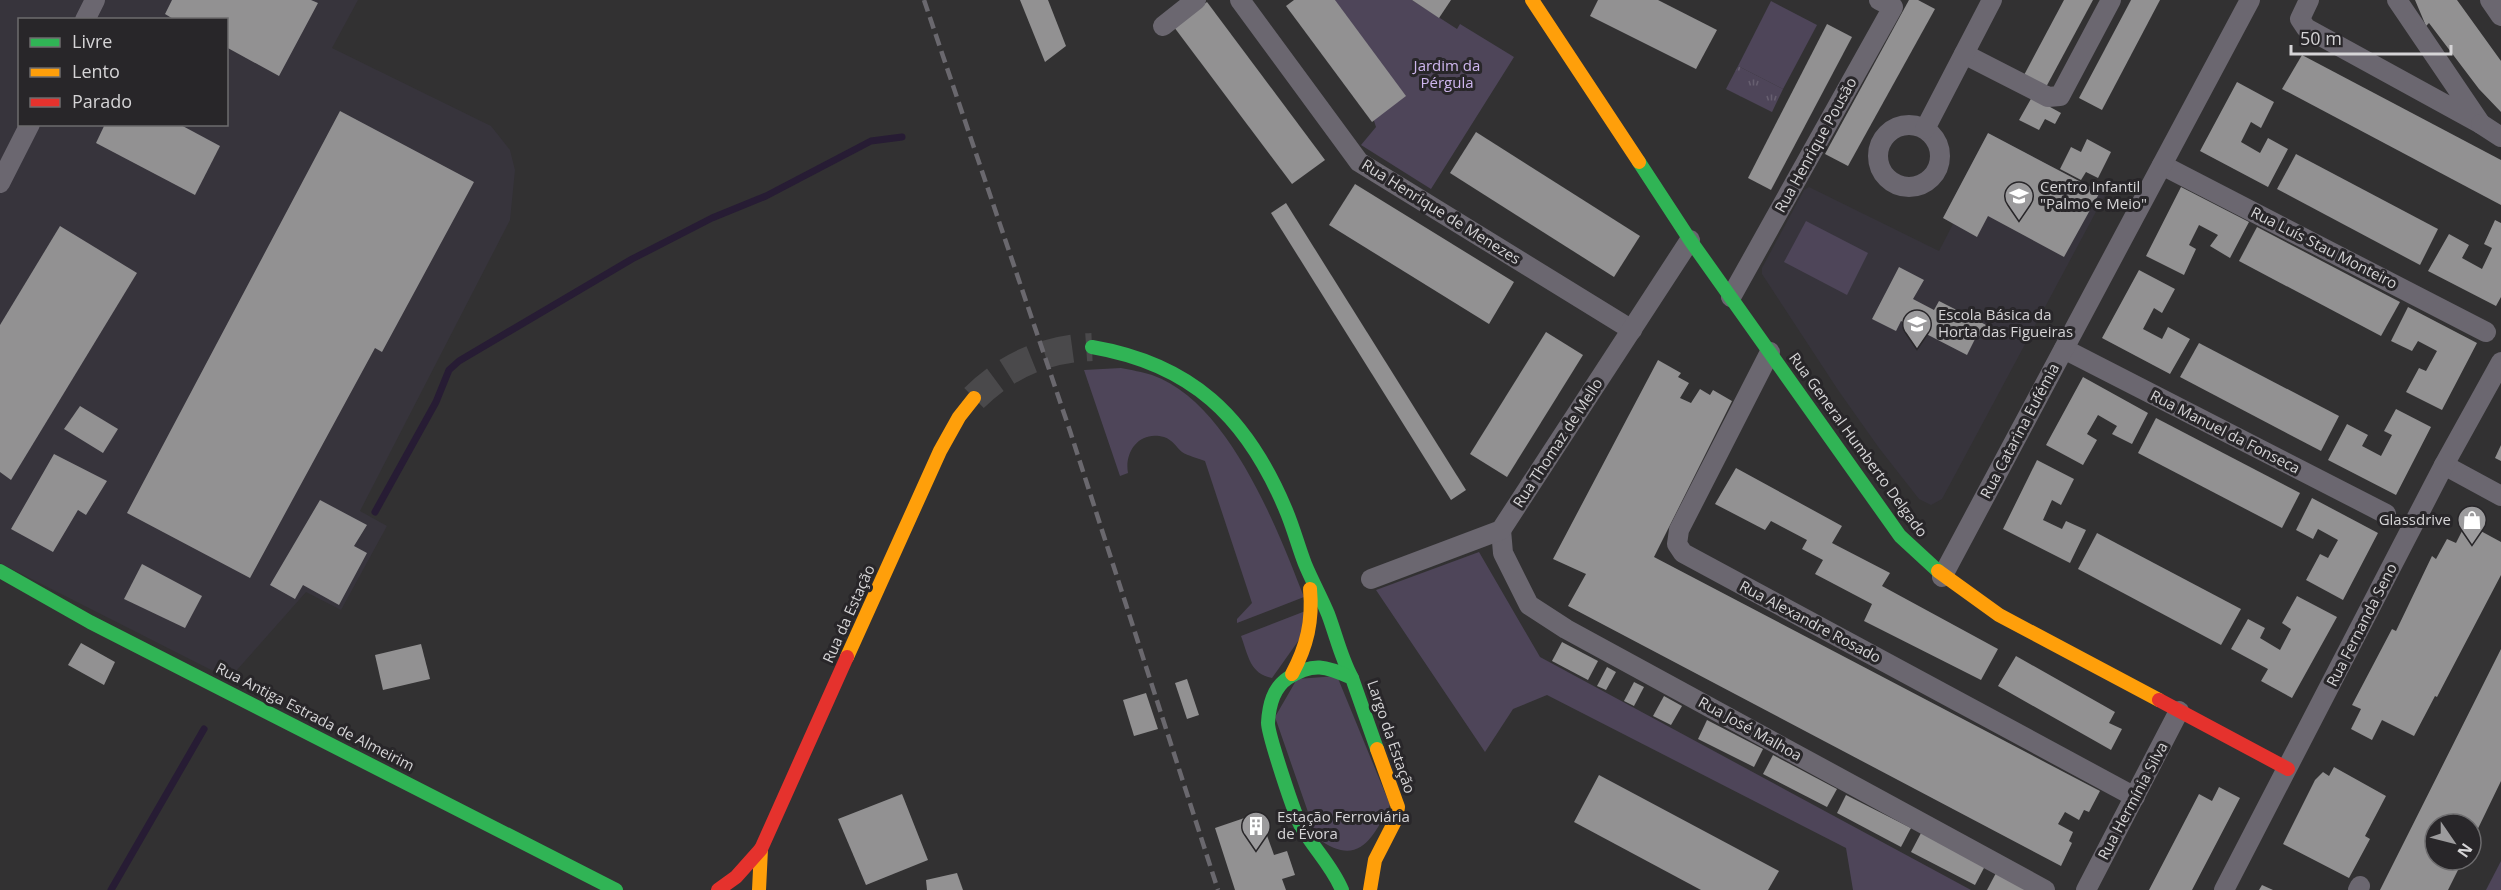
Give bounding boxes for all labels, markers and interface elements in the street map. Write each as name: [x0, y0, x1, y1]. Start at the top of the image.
legend: [18, 18, 228, 126]
scale bar: [2291, 18, 2452, 56]
text: 50 m: [2300, 26, 2342, 50]
text: Livre: [72, 29, 112, 53]
park label: Jardim da Pérgula: [1412, 55, 1480, 92]
text: Lento: [72, 59, 120, 83]
street label: Rua Henrique Pousão: [1770, 73, 1861, 216]
text: Parado: [72, 89, 132, 113]
street label: Rua Henrique de Menezes: [1358, 154, 1525, 268]
place label: Centro Infantil "Palmo e Meio": [2040, 176, 2147, 213]
school or university icon: Centro Infantil "Palmo e Meio": [2003, 180, 2035, 222]
street label: Rua Luís Stau Monteiro: [2248, 201, 2401, 293]
place label: Escola Básica da Horta das Figueiras: [1938, 304, 2073, 341]
school or university icon: Escola Básica da Horta das Figueiras: [1901, 308, 1933, 350]
street label: Rua General Humberto Delgado: [1785, 348, 1933, 541]
street label: Rua Catarina Eufémia: [1975, 359, 2063, 502]
street label: Rua Thomaz de Mello: [1508, 374, 1606, 511]
street label: Rua Manuel da Fonseca: [2147, 385, 2304, 478]
shop icon: Glassdrive: [2456, 504, 2488, 546]
place label: Glassdrive: [2379, 509, 2451, 529]
street label: Rua Fernanda Seno: [2321, 559, 2401, 690]
street label: Rua da Estação: [817, 561, 879, 666]
street label: Rua Alexandre Rosado: [1736, 575, 1885, 667]
street label: Rua Antiga Estrada de Almeirim: [213, 657, 418, 775]
street label: Largo da Estação: [1363, 677, 1421, 796]
street label: Rua José Malhoa: [1695, 691, 1806, 765]
street label: Rua Hermínia Silva: [2093, 738, 2172, 863]
place label: Estação Ferroviária de Évora: [1277, 806, 1410, 843]
building icon: Estação Ferroviária de Évora: [1240, 810, 1272, 852]
north arrow: [2423, 812, 2483, 872]
text: N: [2453, 839, 2478, 862]

